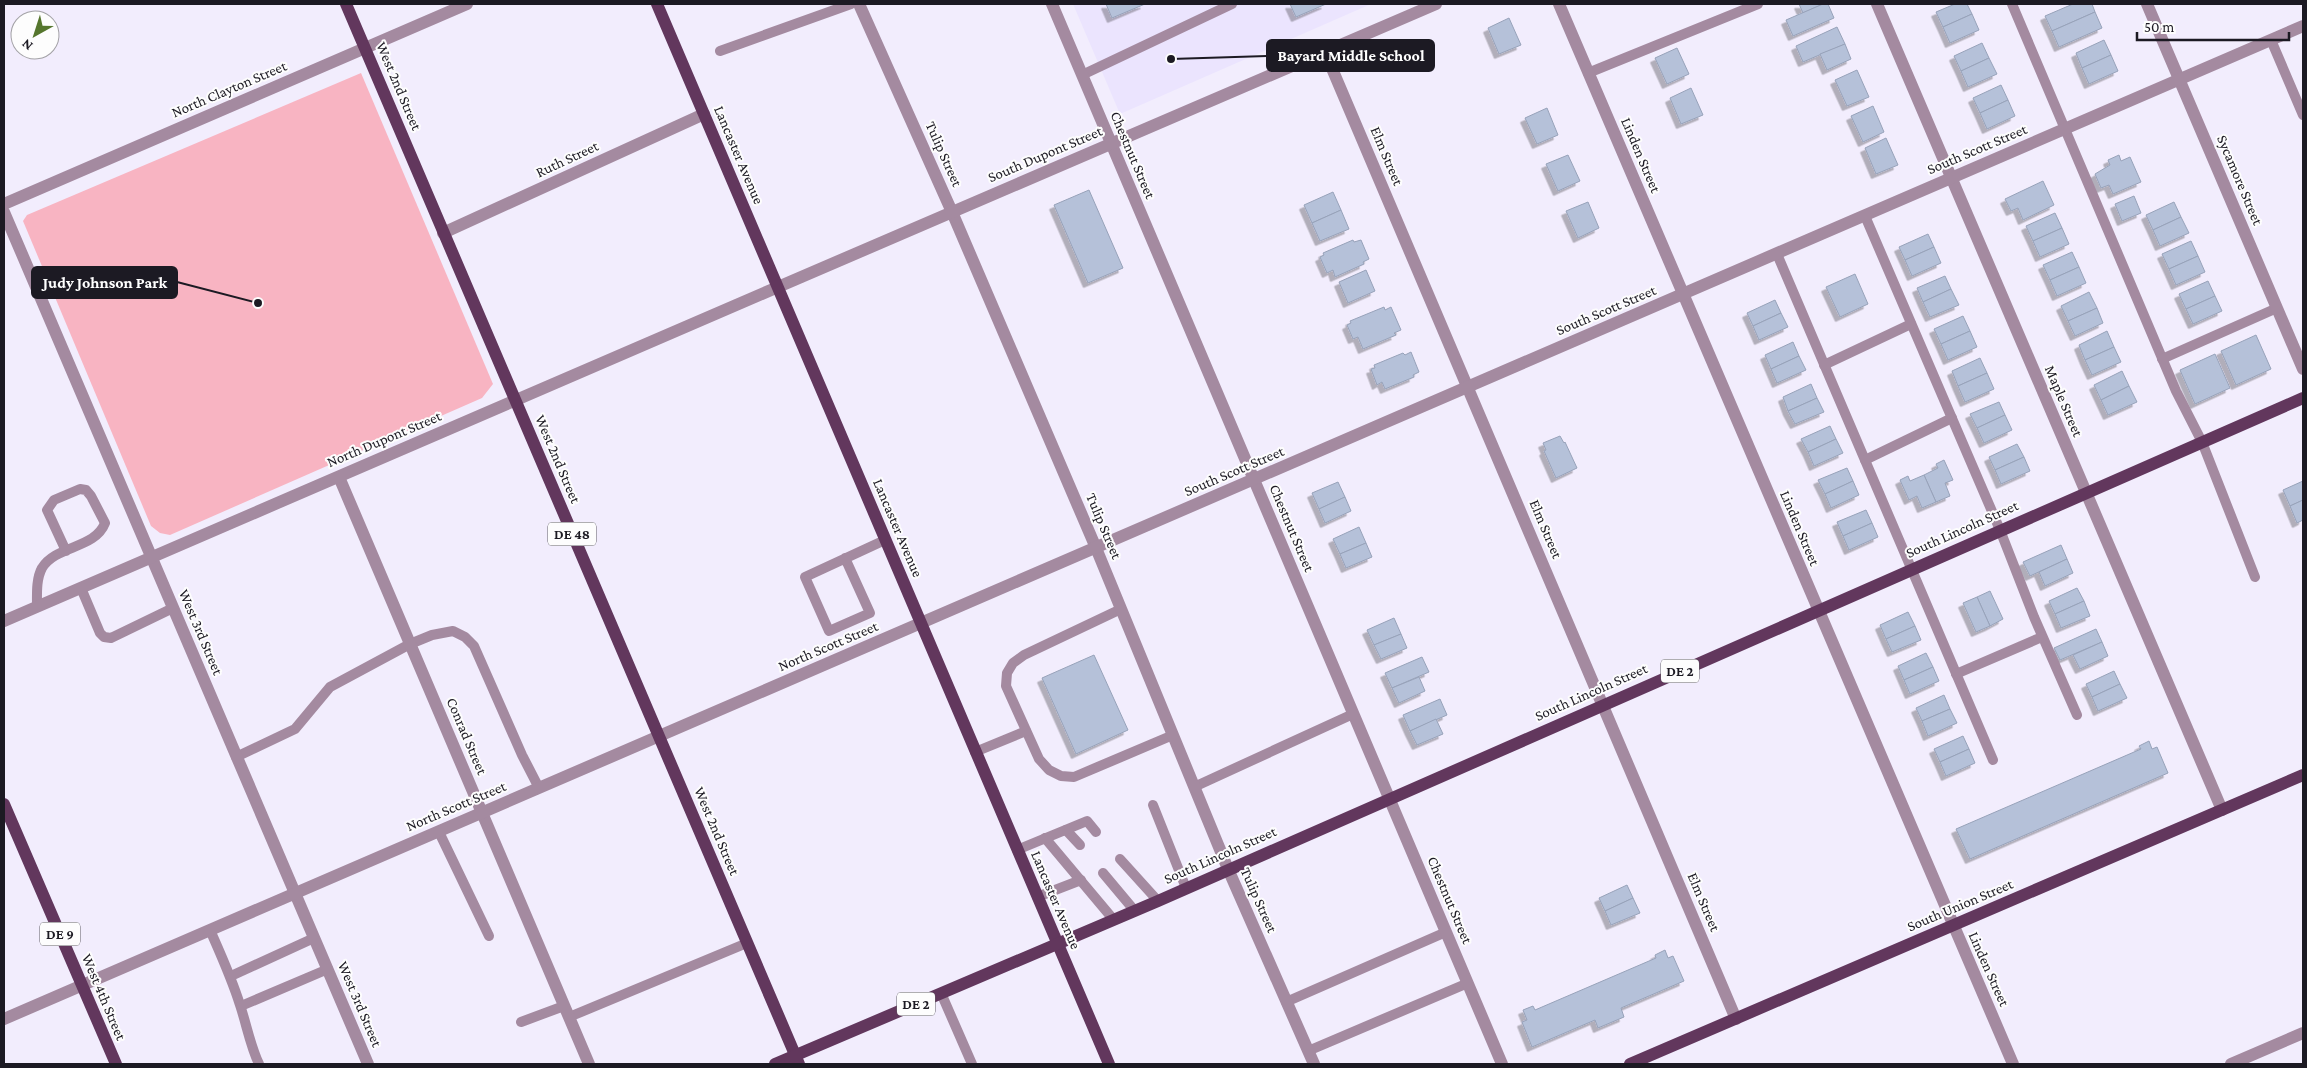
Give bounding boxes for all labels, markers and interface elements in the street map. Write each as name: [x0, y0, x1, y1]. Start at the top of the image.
north arrow: [10, 10, 60, 60]
scale bar: [2137, 10, 2290, 42]
text: 50 m: [2144, 19, 2174, 35]
text: N: [18, 36, 36, 54]
street label: West 2nd Street: [373, 39, 425, 134]
callout: Bayard Middle School: [1267, 40, 1434, 71]
text: Bayard Middle School: [1277, 47, 1425, 64]
street label: North Clayton Street: [169, 57, 290, 121]
street label: Lancaster Avenue: [711, 103, 767, 207]
street label: Chestnut Street: [1107, 109, 1159, 202]
street label: Linden Street: [1618, 115, 1664, 196]
street label: Tulip Street: [922, 119, 966, 190]
street label: South Scott Street: [1925, 120, 2030, 177]
street label: South Dupont Street: [986, 122, 1106, 186]
street label: Elm Street: [1368, 124, 1407, 189]
street label: Sycamore Street: [2213, 133, 2266, 229]
street label: Ruth Street: [533, 137, 602, 180]
callout: Judy Johnson Park: [32, 267, 177, 298]
text: Judy Johnson Park: [41, 274, 167, 291]
street label: South Scott Street: [1554, 281, 1659, 338]
street label: Maple Street: [2041, 363, 2087, 440]
street label: North Dupont Street: [324, 407, 445, 471]
street label: West 2nd Street: [532, 412, 584, 507]
street label: South Scott Street: [1182, 442, 1287, 499]
street label: Lancaster Avenue: [870, 476, 926, 580]
street label: Chestnut Street: [1266, 482, 1318, 575]
street label: Linden Street: [1777, 488, 1823, 569]
street label: Tulip Street: [1082, 491, 1125, 563]
street label: Elm Street: [1527, 497, 1566, 562]
street label: South Lincoln Street: [1903, 497, 2022, 561]
road number: DE 48: [548, 522, 596, 546]
street label: West 3rd Street: [176, 587, 227, 678]
street label: North Scott Street: [776, 617, 881, 674]
road number: DE 2: [1661, 659, 1699, 682]
street label: South Lincoln Street: [1532, 660, 1651, 724]
street label: Conrad Street: [444, 695, 491, 778]
street label: North Scott Street: [404, 777, 509, 834]
street label: West 2nd Street: [691, 784, 743, 879]
street label: South Lincoln Street: [1161, 823, 1280, 887]
street label: Lancaster Avenue: [1028, 848, 1084, 952]
street label: Chestnut Street: [1424, 854, 1476, 947]
street label: Tulip Street: [1237, 865, 1281, 936]
street label: Elm Street: [1685, 870, 1724, 935]
street label: South Union Street: [1905, 875, 2016, 935]
road number: DE 9: [40, 922, 80, 946]
street label: Linden Street: [1965, 929, 2013, 1010]
street label: West 4th Street: [79, 952, 130, 1043]
street label: West 3rd Street: [335, 959, 386, 1050]
road number: DE 2: [897, 992, 935, 1016]

